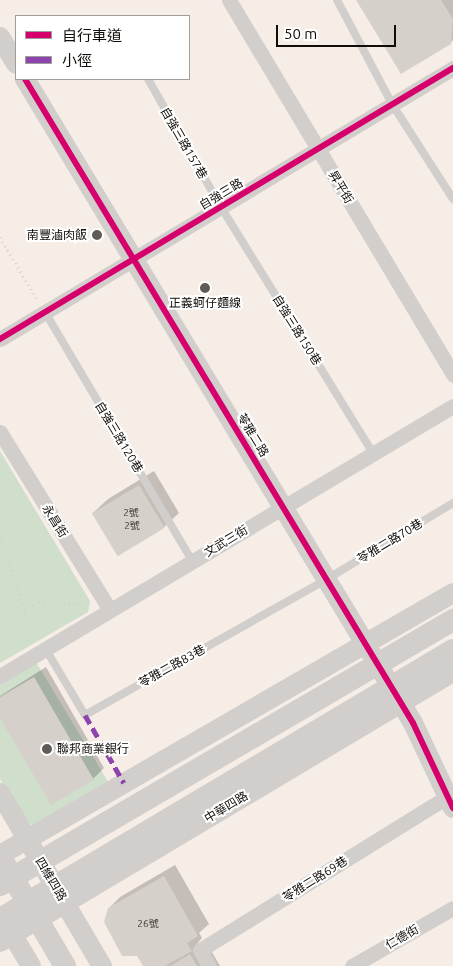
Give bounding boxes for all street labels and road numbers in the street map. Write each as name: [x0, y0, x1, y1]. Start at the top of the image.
street label: 自強三路157巷: [158, 105, 210, 181]
street label: 昇平街: [326, 168, 356, 206]
street label: 自強三路: [197, 175, 245, 213]
street label: 自強三路150巷: [270, 292, 324, 368]
street label: 自強三路120巷: [92, 399, 146, 475]
street label: 苓雅二路: [234, 411, 272, 459]
street label: 永昌街: [39, 502, 71, 540]
street label: 苓雅二路70巷: [355, 516, 425, 566]
street label: 文武三街: [202, 522, 250, 560]
street label: 苓雅二路83巷: [136, 642, 208, 690]
street label: 中華四路: [202, 788, 250, 826]
street label: 苓雅二路69巷: [280, 853, 350, 905]
street label: 四維四路: [32, 855, 70, 903]
street label: 仁德街: [383, 922, 421, 952]

